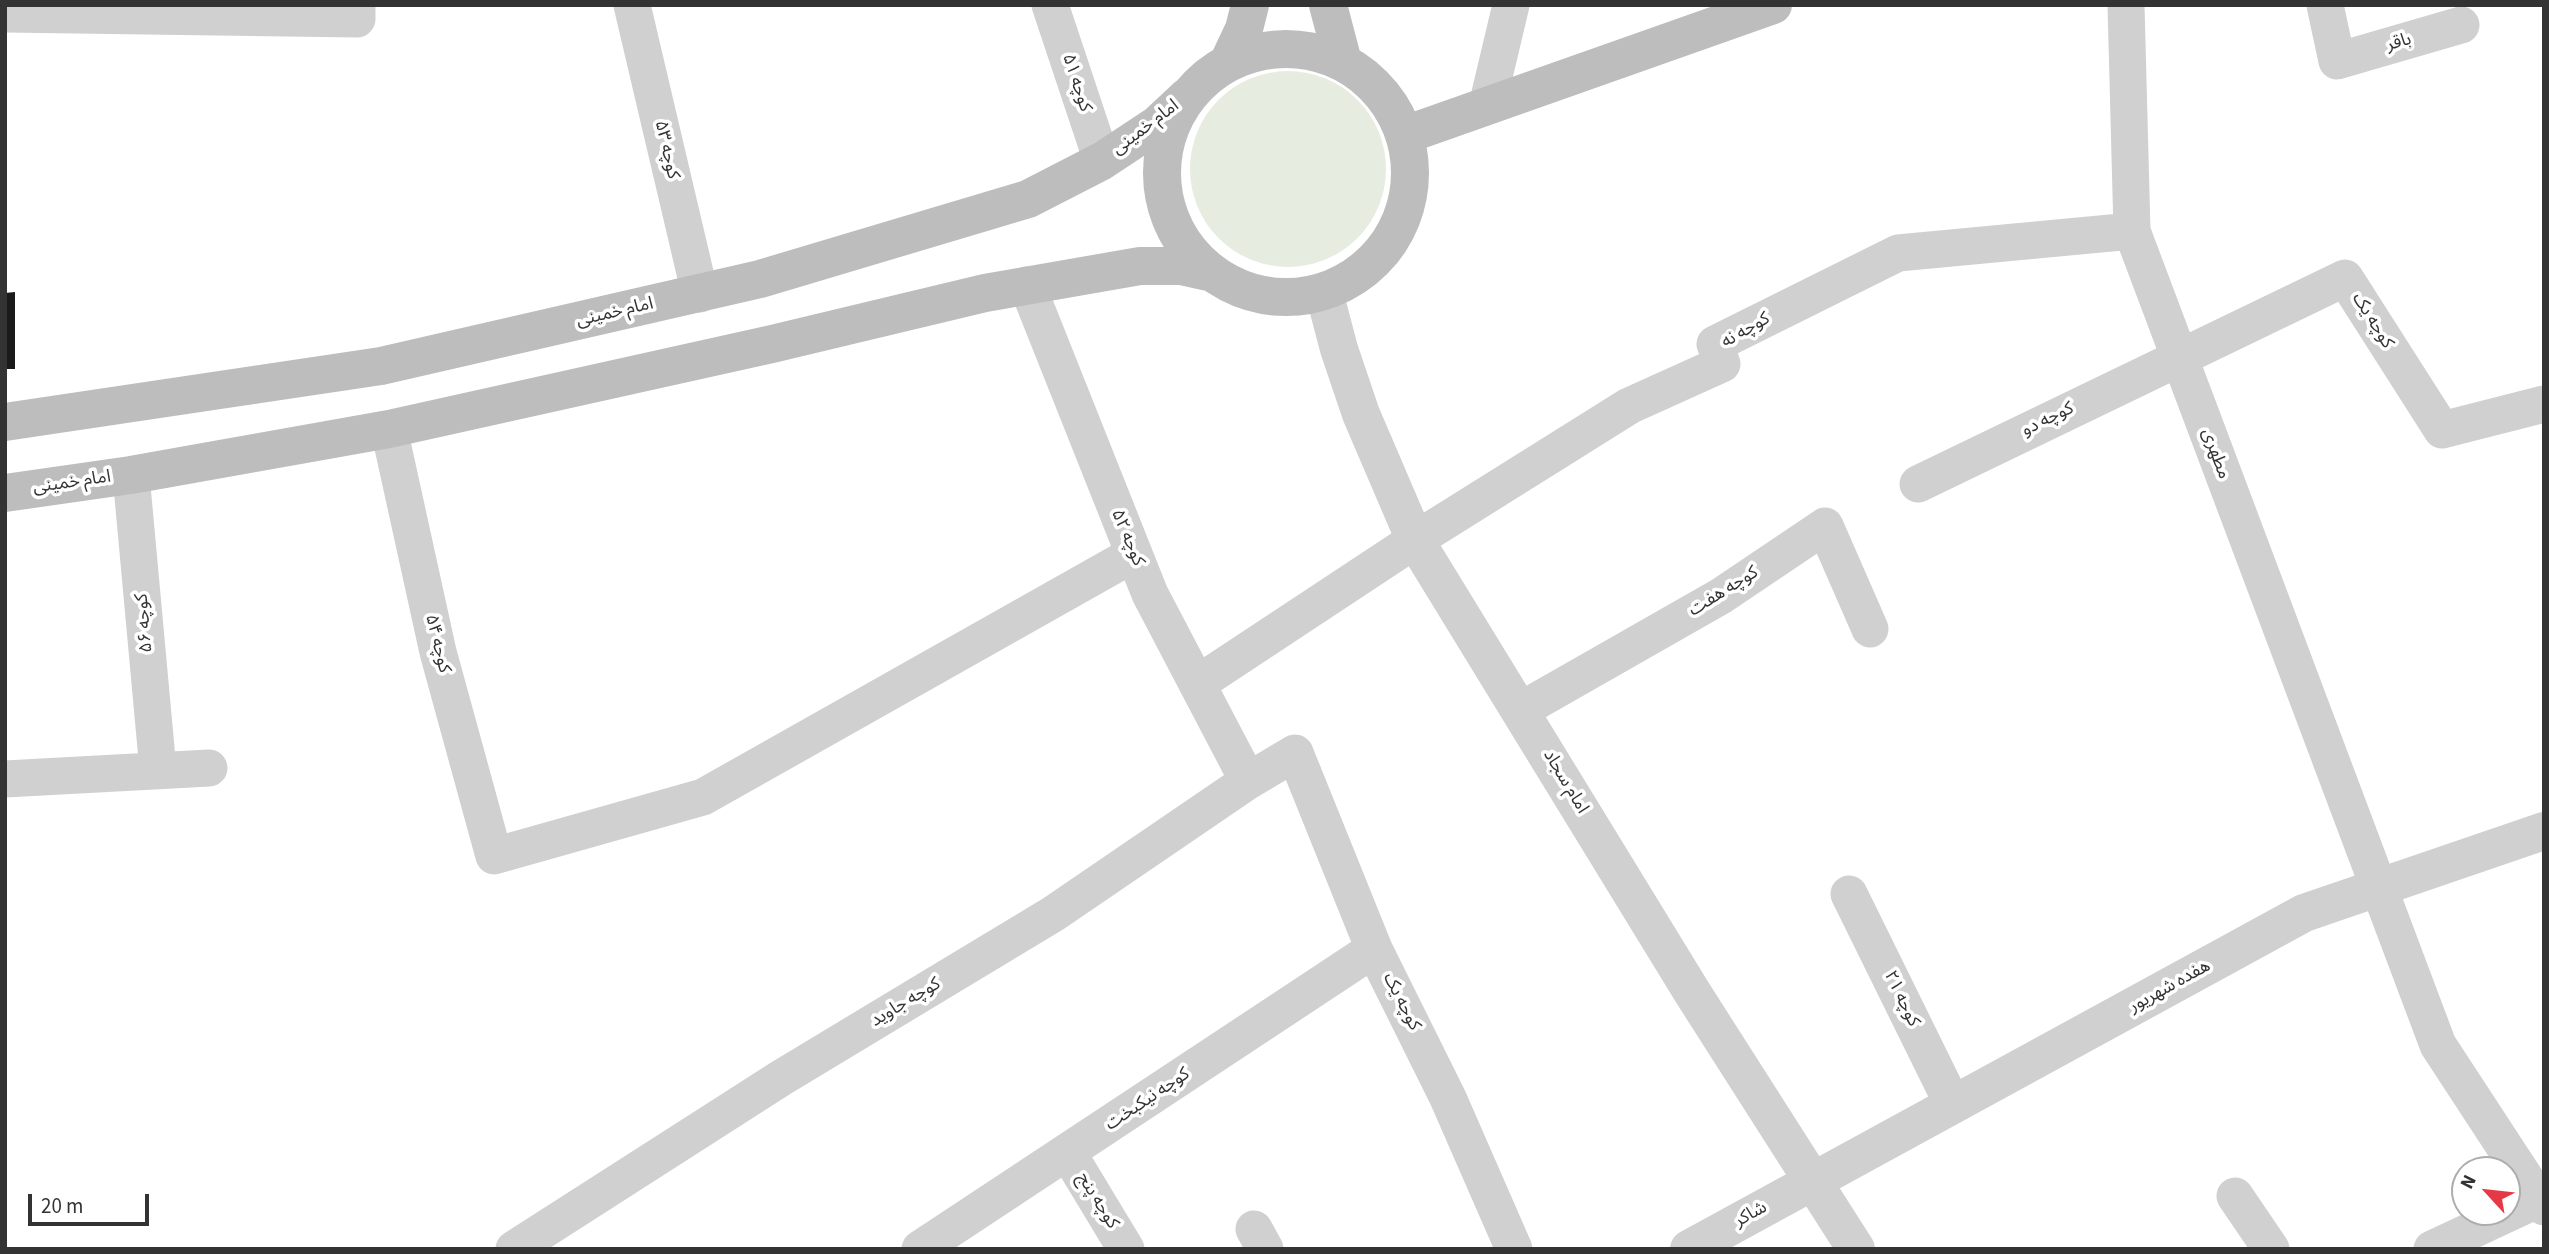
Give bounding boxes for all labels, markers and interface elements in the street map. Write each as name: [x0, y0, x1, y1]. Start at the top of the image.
street label: باقر: [2384, 29, 2414, 57]
street label: کوچه ۵۱: [1057, 51, 1095, 115]
street label: امام خمینی: [1108, 96, 1184, 160]
street label: کوچه ۵۳: [649, 119, 683, 181]
street label: کوچه یک: [2346, 289, 2398, 353]
street label: امام خمینی: [574, 294, 656, 332]
street label: کوچه نه: [1718, 309, 1774, 353]
street label: کوچه دو: [2018, 398, 2078, 442]
street label: مطهری: [2196, 426, 2234, 482]
street label: امام خمینی: [32, 467, 112, 499]
street label: کوچه ۵۲: [1105, 506, 1149, 570]
street label: کوچه هفت: [1685, 562, 1763, 622]
street label: کوچه ۵۶: [132, 592, 158, 654]
street label: کوچه ۵۴: [419, 613, 455, 675]
street label: امام سجاد: [1538, 746, 1592, 818]
street label: هفده شهریور: [2125, 956, 2215, 1018]
street label: کوچه ۲۱: [1878, 968, 1924, 1030]
street label: کوچه یک: [1377, 970, 1425, 1034]
street label: کوچه جاوید: [867, 974, 945, 1032]
street label: کوچه نیکبخت: [1102, 1064, 1194, 1136]
north arrow: [2451, 1156, 2521, 1226]
street label: کوچه پنج: [1071, 1169, 1123, 1233]
text: N: [2454, 1170, 2484, 1194]
scale bar: [32, 1180, 152, 1224]
text: 20 m: [41, 1191, 83, 1221]
street label: شاکر: [1731, 1197, 1771, 1233]

